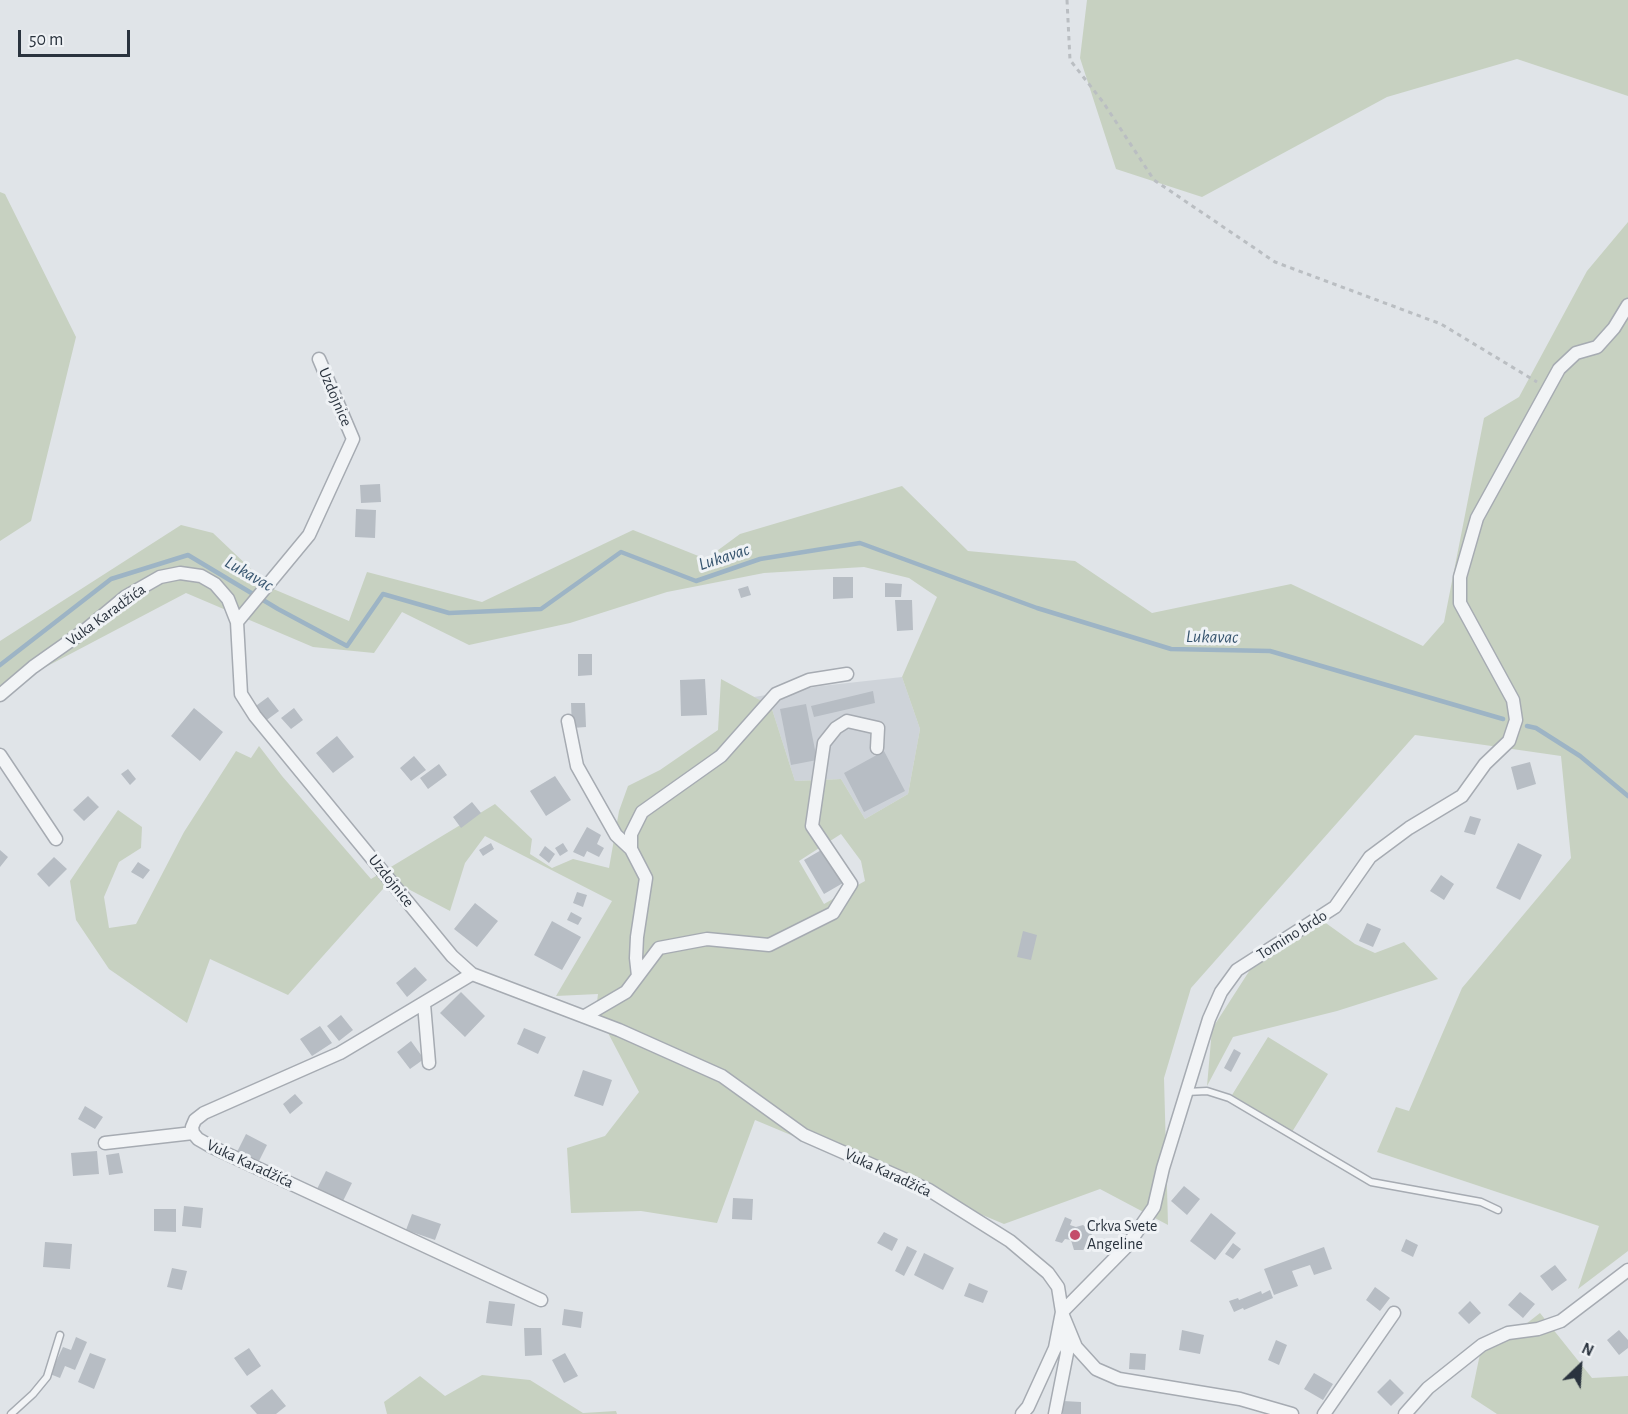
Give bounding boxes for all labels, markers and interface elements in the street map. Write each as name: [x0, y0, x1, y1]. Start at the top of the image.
scale bar: [21, 18, 134, 56]
text: 50 m: [29, 31, 63, 49]
street label: Uzdojnice: [314, 365, 356, 429]
water label: Lukavac: [696, 539, 752, 575]
water label: Lukavac: [221, 552, 277, 596]
street label: Vuka Karadžića: [62, 580, 150, 650]
water label: Lukavac: [1186, 626, 1238, 648]
street label: Uzdojnice: [364, 851, 418, 911]
street label: Tomino brdo: [1253, 906, 1331, 964]
street label: Vuka Karadžića: [203, 1135, 297, 1193]
street label: Vuka Karadžića: [841, 1144, 935, 1202]
place label: Crkva Svete Angeline: [1087, 1216, 1157, 1254]
marker: Crkva Svete Angeline: [1068, 1228, 1082, 1242]
north arrow: [1550, 1336, 1610, 1396]
text: N: [1579, 1340, 1596, 1359]

